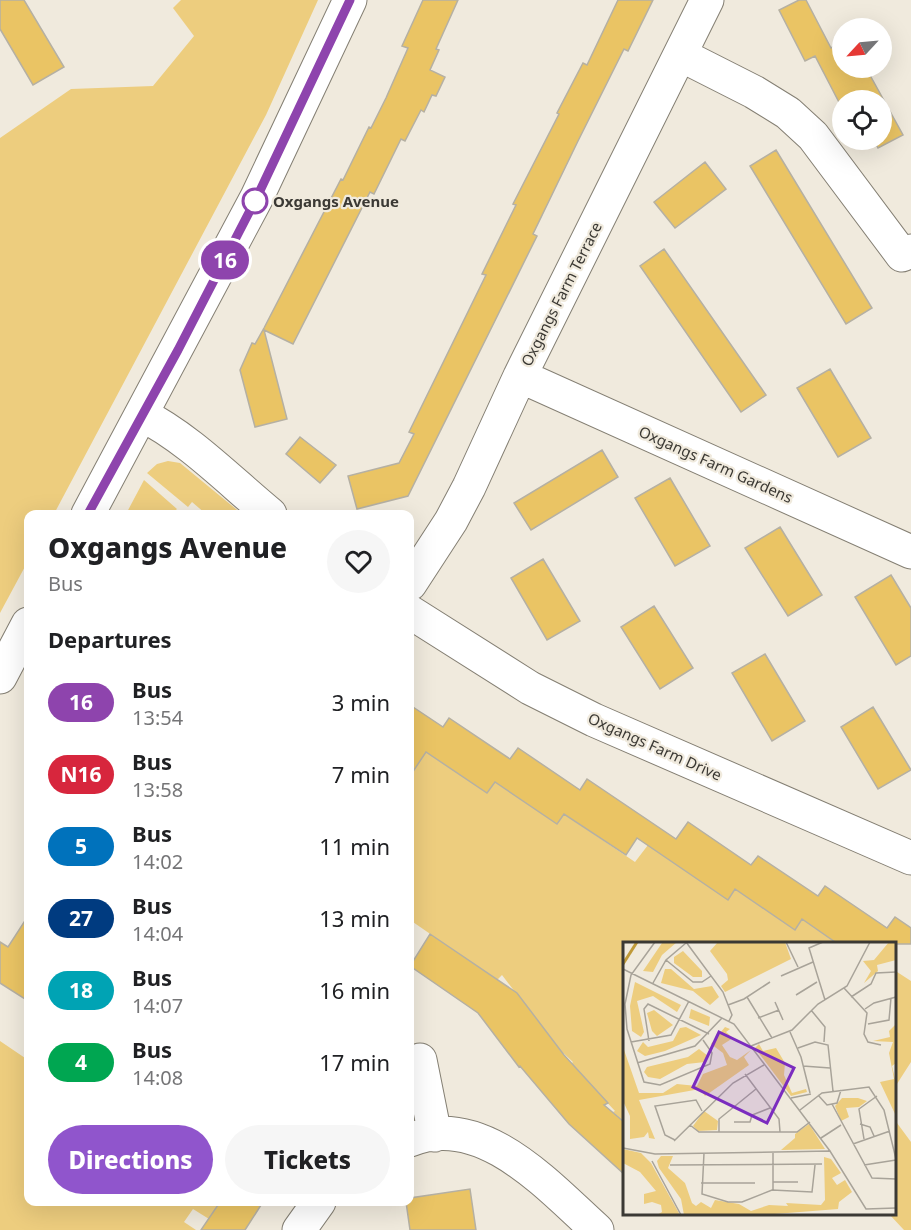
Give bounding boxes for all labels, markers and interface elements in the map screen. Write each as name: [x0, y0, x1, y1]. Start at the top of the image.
north arrow: [832, 18, 892, 78]
map controls: [832, 18, 892, 150]
button: locate: [832, 90, 892, 150]
marker: Oxgangs Avenue: [242, 188, 268, 214]
place label: Oxgangs Avenue: [273, 191, 399, 211]
street label: Oxgangs Farm Terrace: [516, 219, 606, 369]
line badge: 16: [198, 240, 252, 280]
text: 16: [213, 246, 237, 274]
street label: Oxgangs Farm Gardens: [636, 421, 796, 507]
text: Oxgangs Avenue: [48, 528, 287, 566]
button: heart: [327, 530, 390, 593]
text: Bus: [48, 570, 83, 597]
text: Departures: [48, 624, 172, 654]
text: Bus: [132, 674, 172, 704]
text: 3 min: [332, 687, 390, 717]
text: 16: [69, 688, 93, 716]
text: 13:54: [132, 704, 183, 731]
street label: Oxgangs Farm Drive: [585, 708, 725, 784]
text: Bus: [132, 746, 172, 776]
text: 7 min: [332, 759, 390, 789]
text: N16: [60, 760, 102, 788]
text: 13:58: [132, 776, 183, 803]
text: Bus: [132, 818, 172, 848]
text: 11 min: [319, 831, 390, 861]
text: 5: [75, 832, 87, 860]
text: 14:02: [132, 848, 183, 875]
text: Bus: [132, 890, 172, 920]
text: 13 min: [319, 903, 390, 933]
text: 27: [69, 904, 93, 932]
text: 14:04: [132, 920, 183, 947]
inset map: [623, 942, 896, 1215]
text: Bus: [132, 962, 172, 992]
text: 16 min: [319, 975, 390, 1005]
text: 18: [69, 976, 93, 1004]
text: 14:07: [132, 992, 183, 1019]
text: Bus: [132, 1034, 172, 1064]
text: 17 min: [319, 1047, 390, 1077]
text: 4: [75, 1048, 87, 1076]
text: 14:08: [132, 1064, 183, 1091]
button: Directions: [48, 1125, 213, 1194]
button: Tickets: [225, 1125, 390, 1194]

